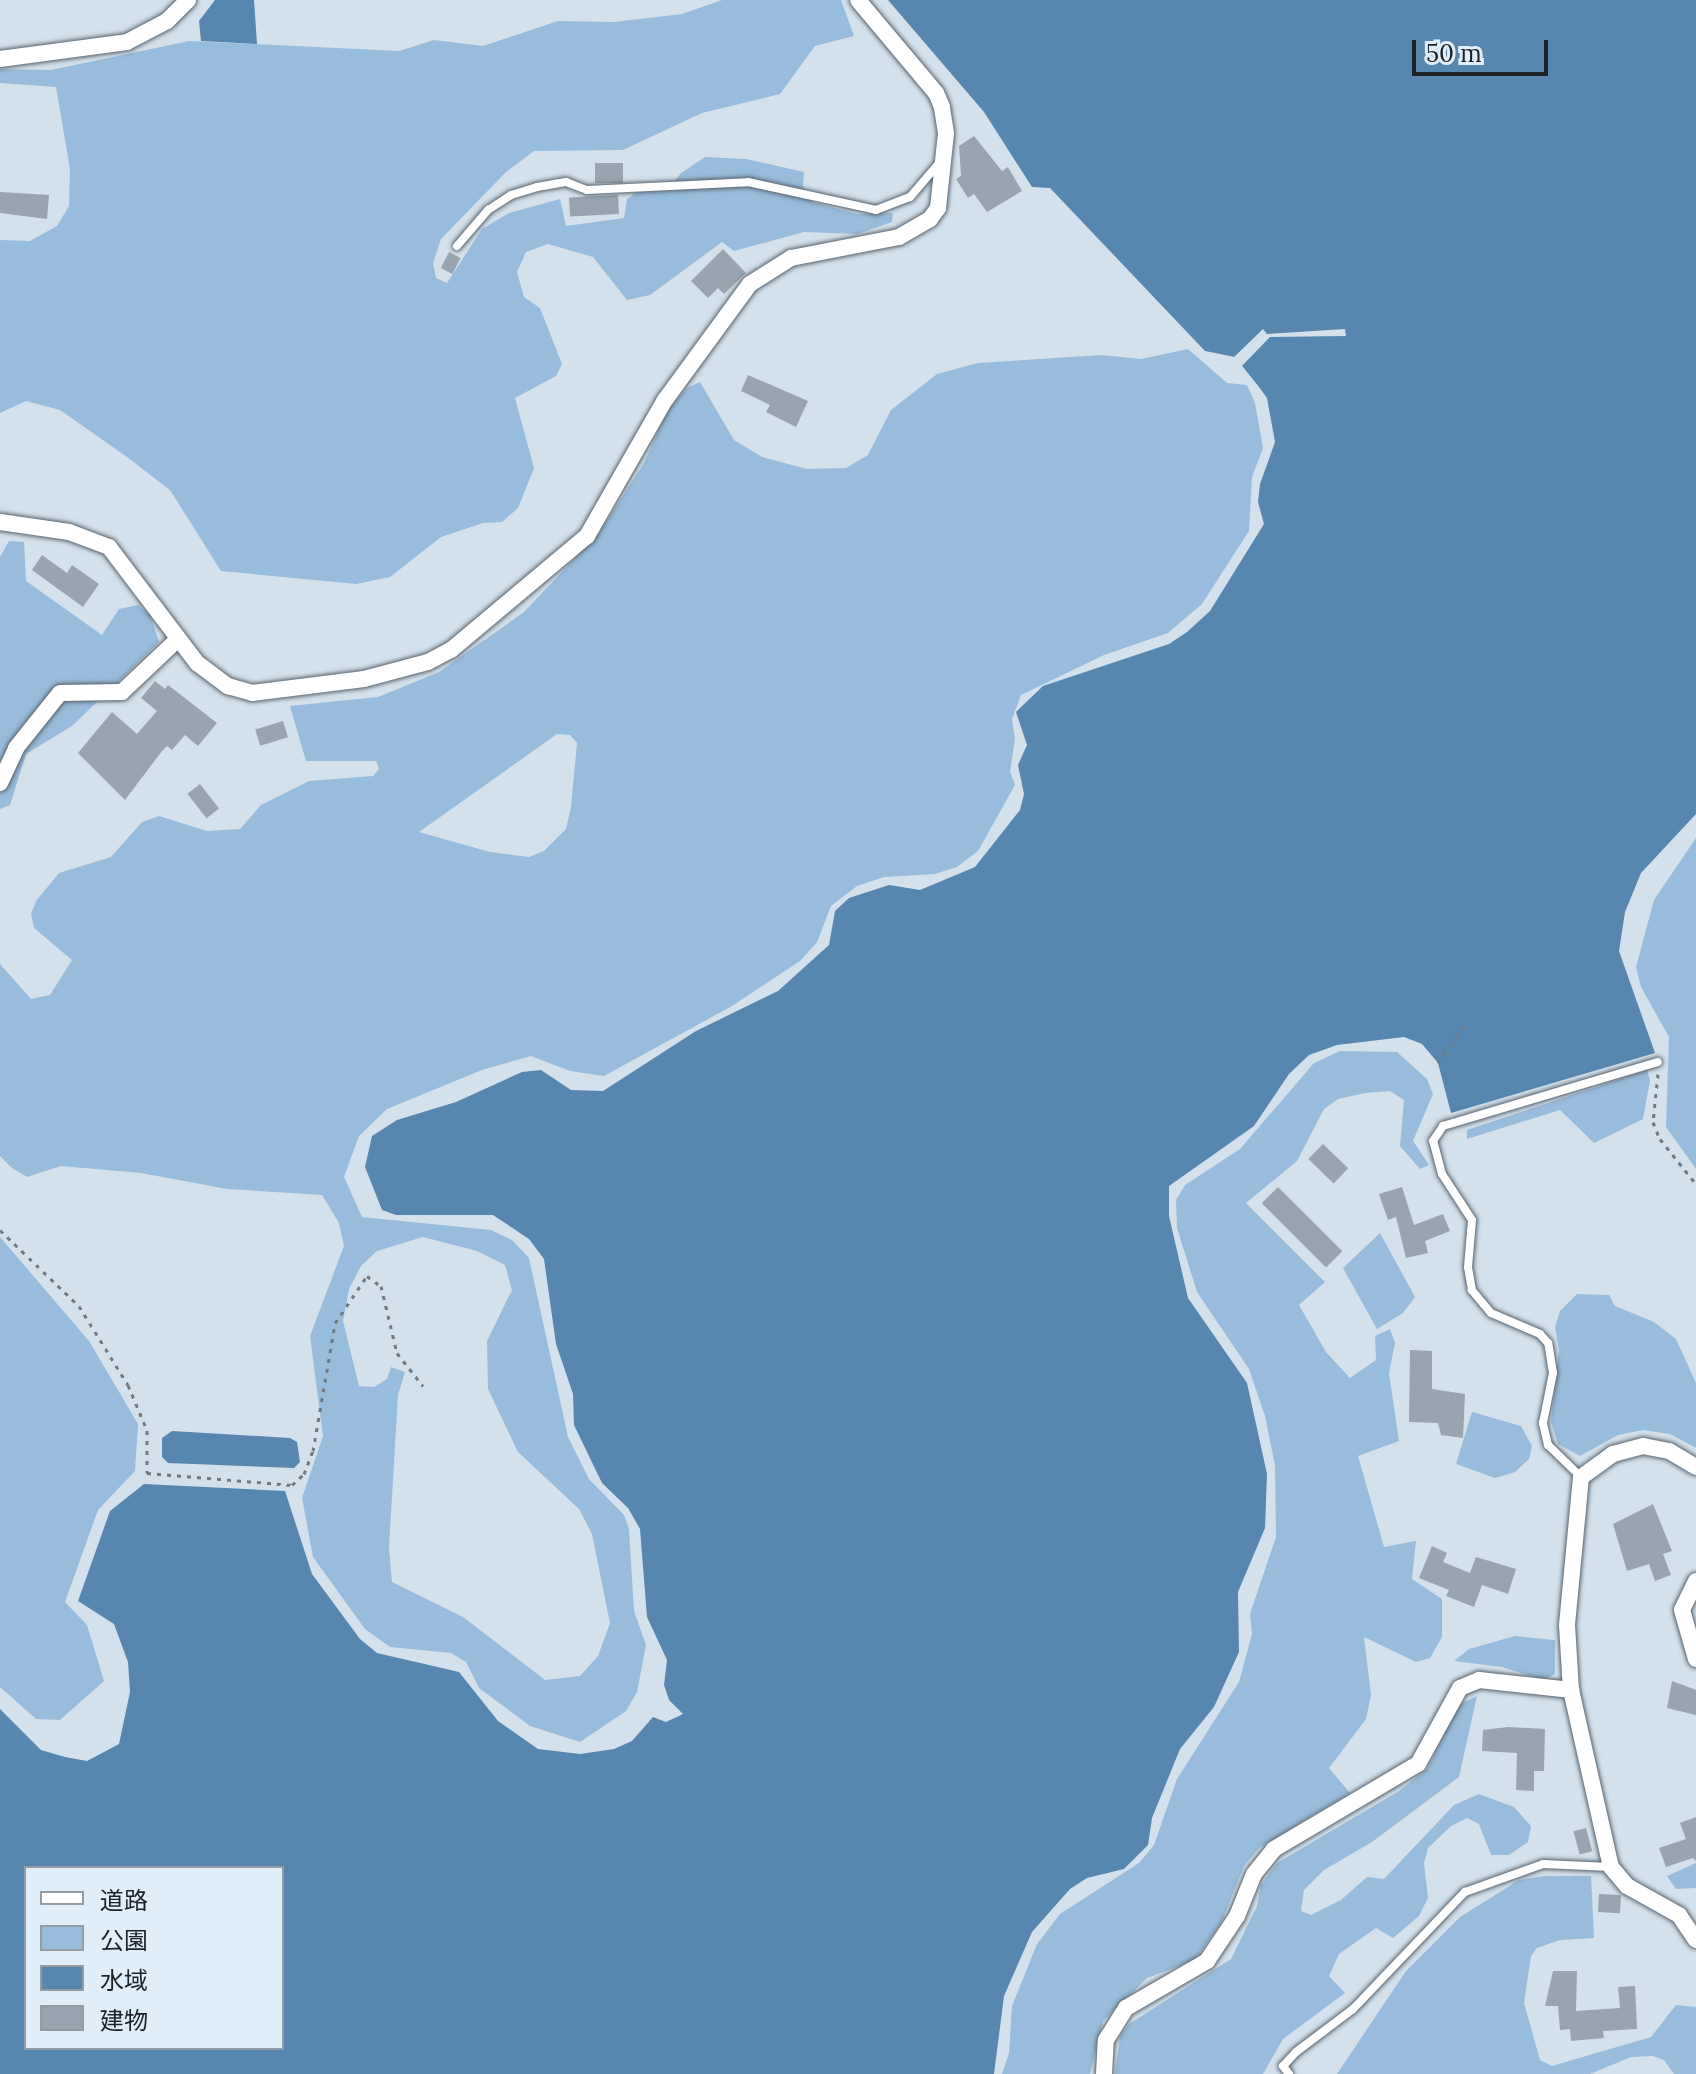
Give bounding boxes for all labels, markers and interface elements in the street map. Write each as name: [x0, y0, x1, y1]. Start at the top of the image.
scale bar: [1416, 24, 1552, 74]
text: 50 m: [1426, 38, 1482, 69]
legend: [24, 1866, 284, 2050]
text: 道路: [100, 1885, 148, 1916]
text: 公園: [100, 1925, 148, 1956]
text: 水域: [100, 1965, 148, 1996]
text: 建物: [100, 2005, 148, 2036]

